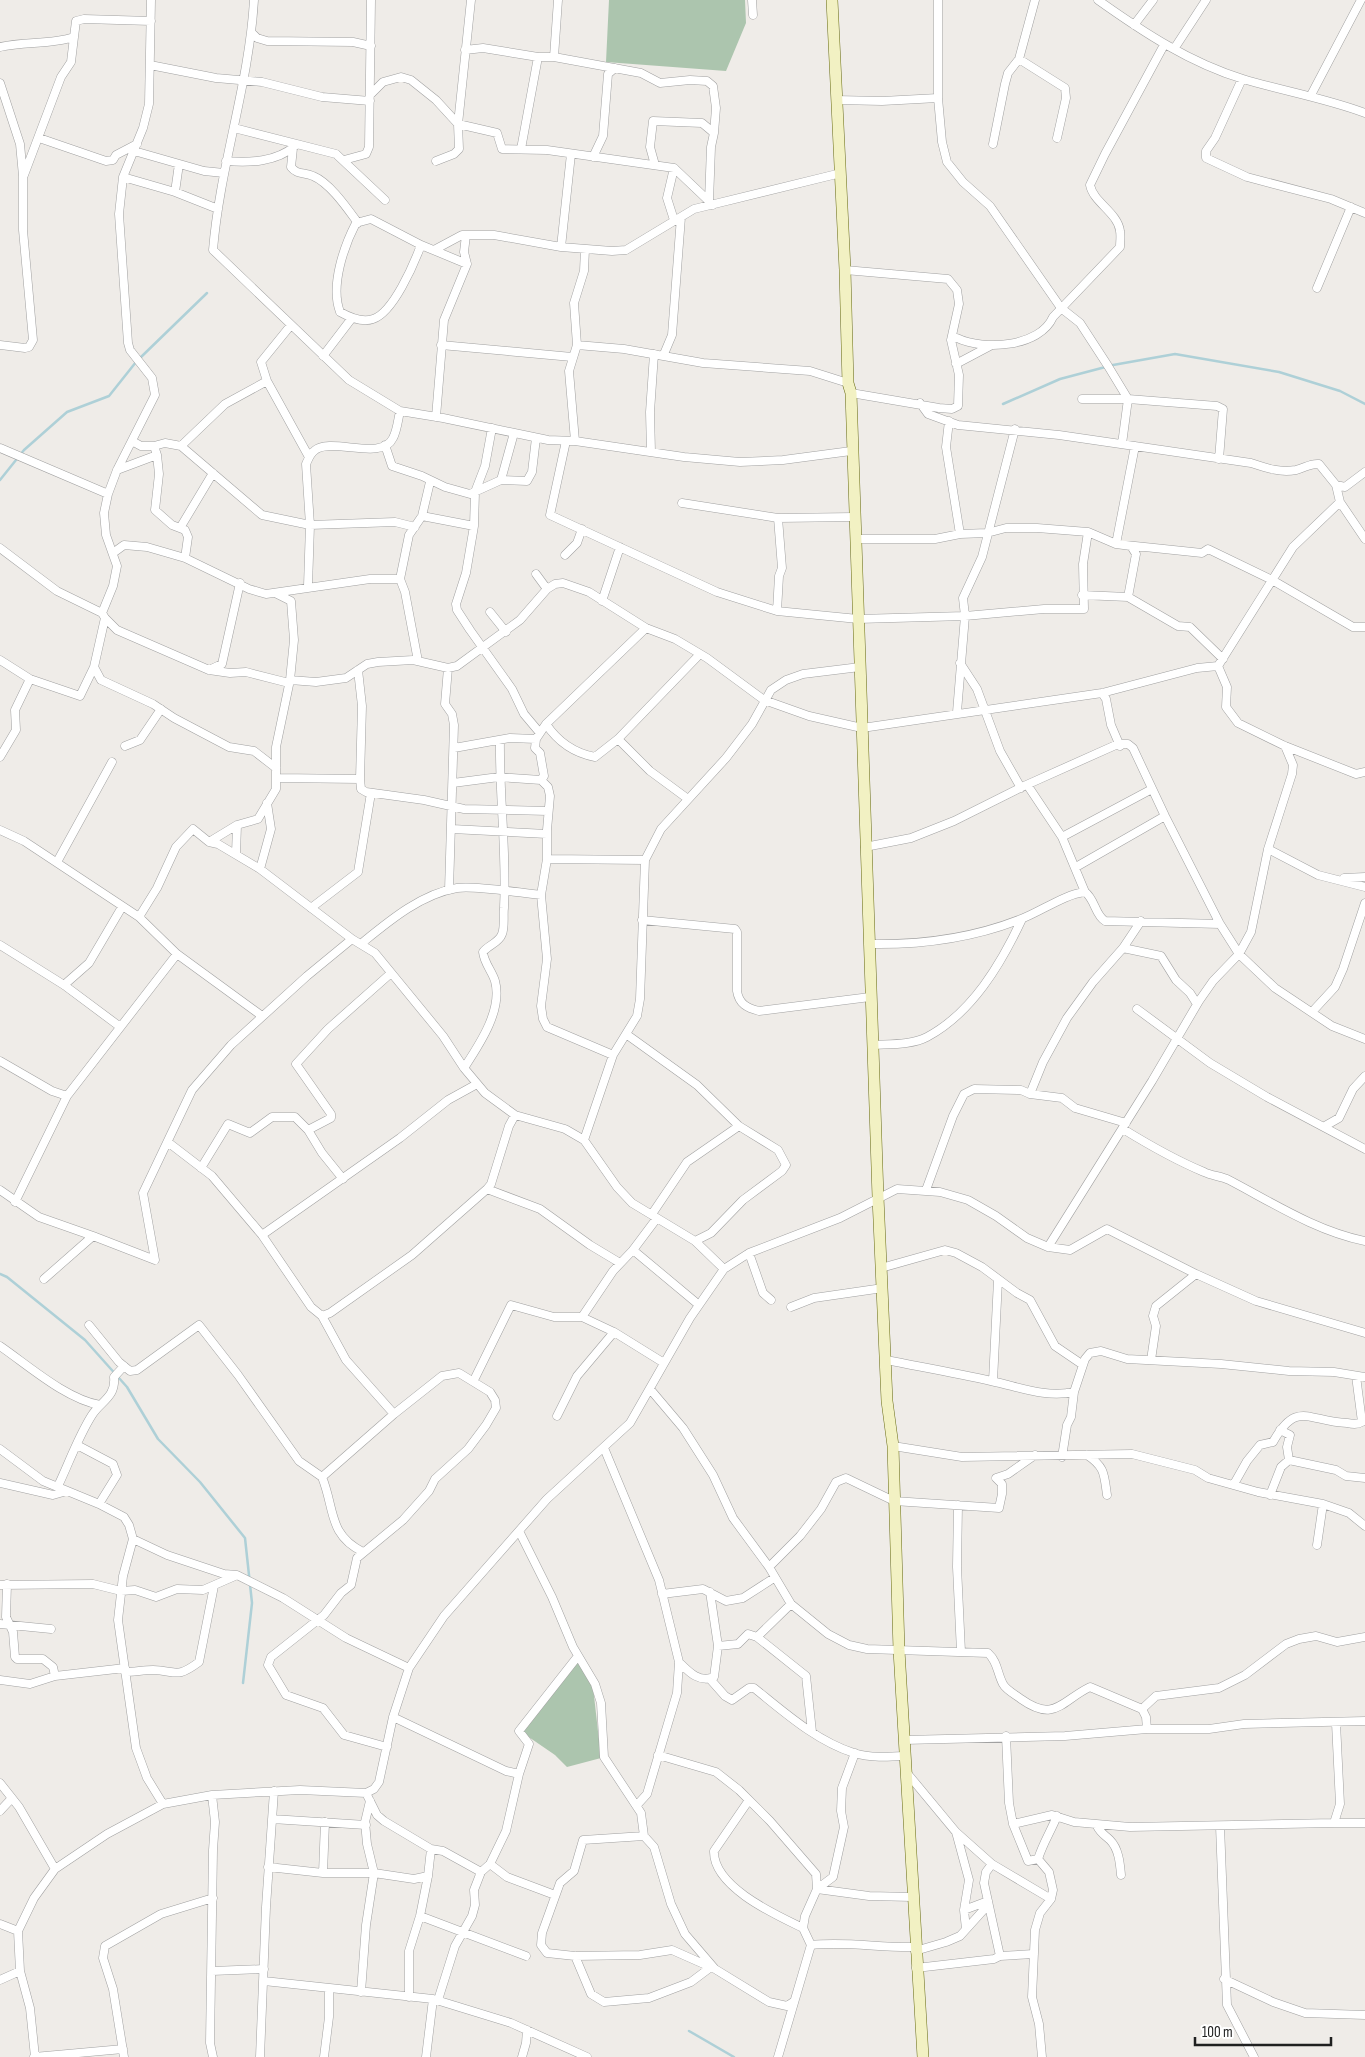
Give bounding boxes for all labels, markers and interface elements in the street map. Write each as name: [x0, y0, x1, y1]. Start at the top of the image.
scale bar: [1195, 2014, 1331, 2046]
text: 100 m: [1202, 2023, 1233, 2042]

